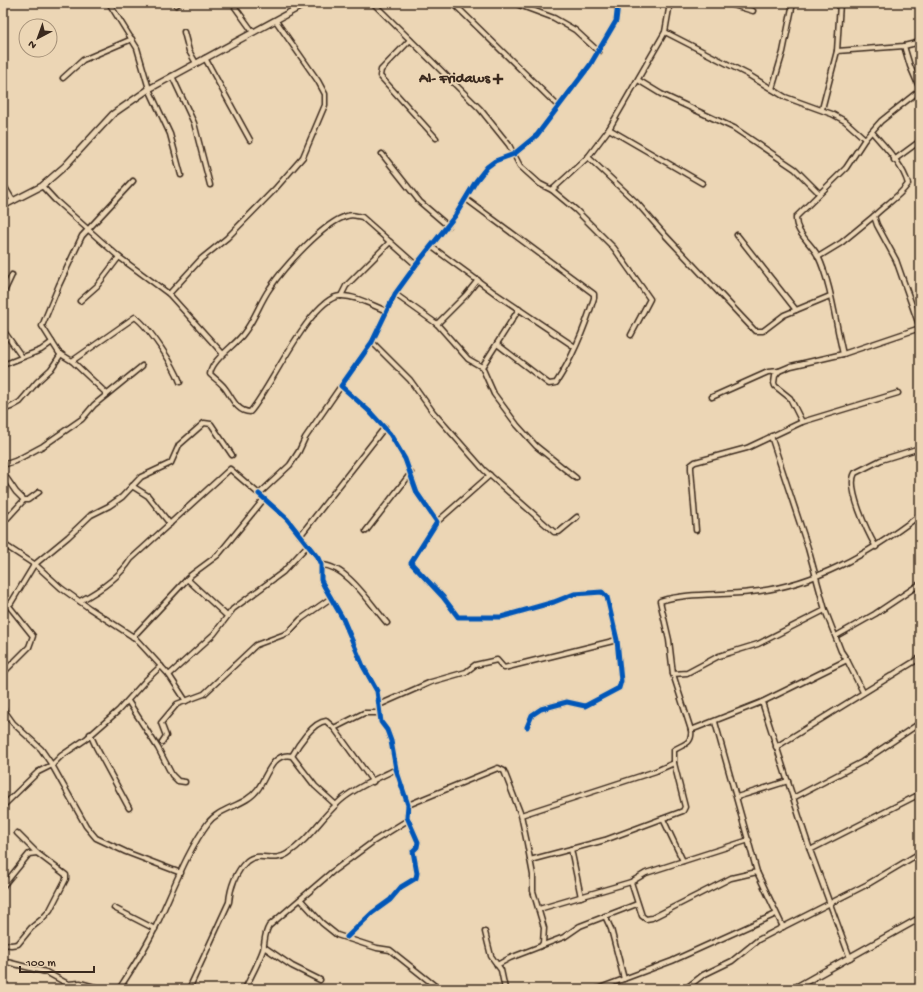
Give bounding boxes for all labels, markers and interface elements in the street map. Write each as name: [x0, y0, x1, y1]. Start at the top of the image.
north arrow: [18, 18, 58, 58]
text: N: [26, 37, 39, 51]
place label: Al- Fridaws: [418, 70, 491, 88]
marker: Al- Fridaws: [493, 74, 503, 84]
scale bar: [20, 948, 94, 974]
text: 100 m: [25, 957, 56, 971]

